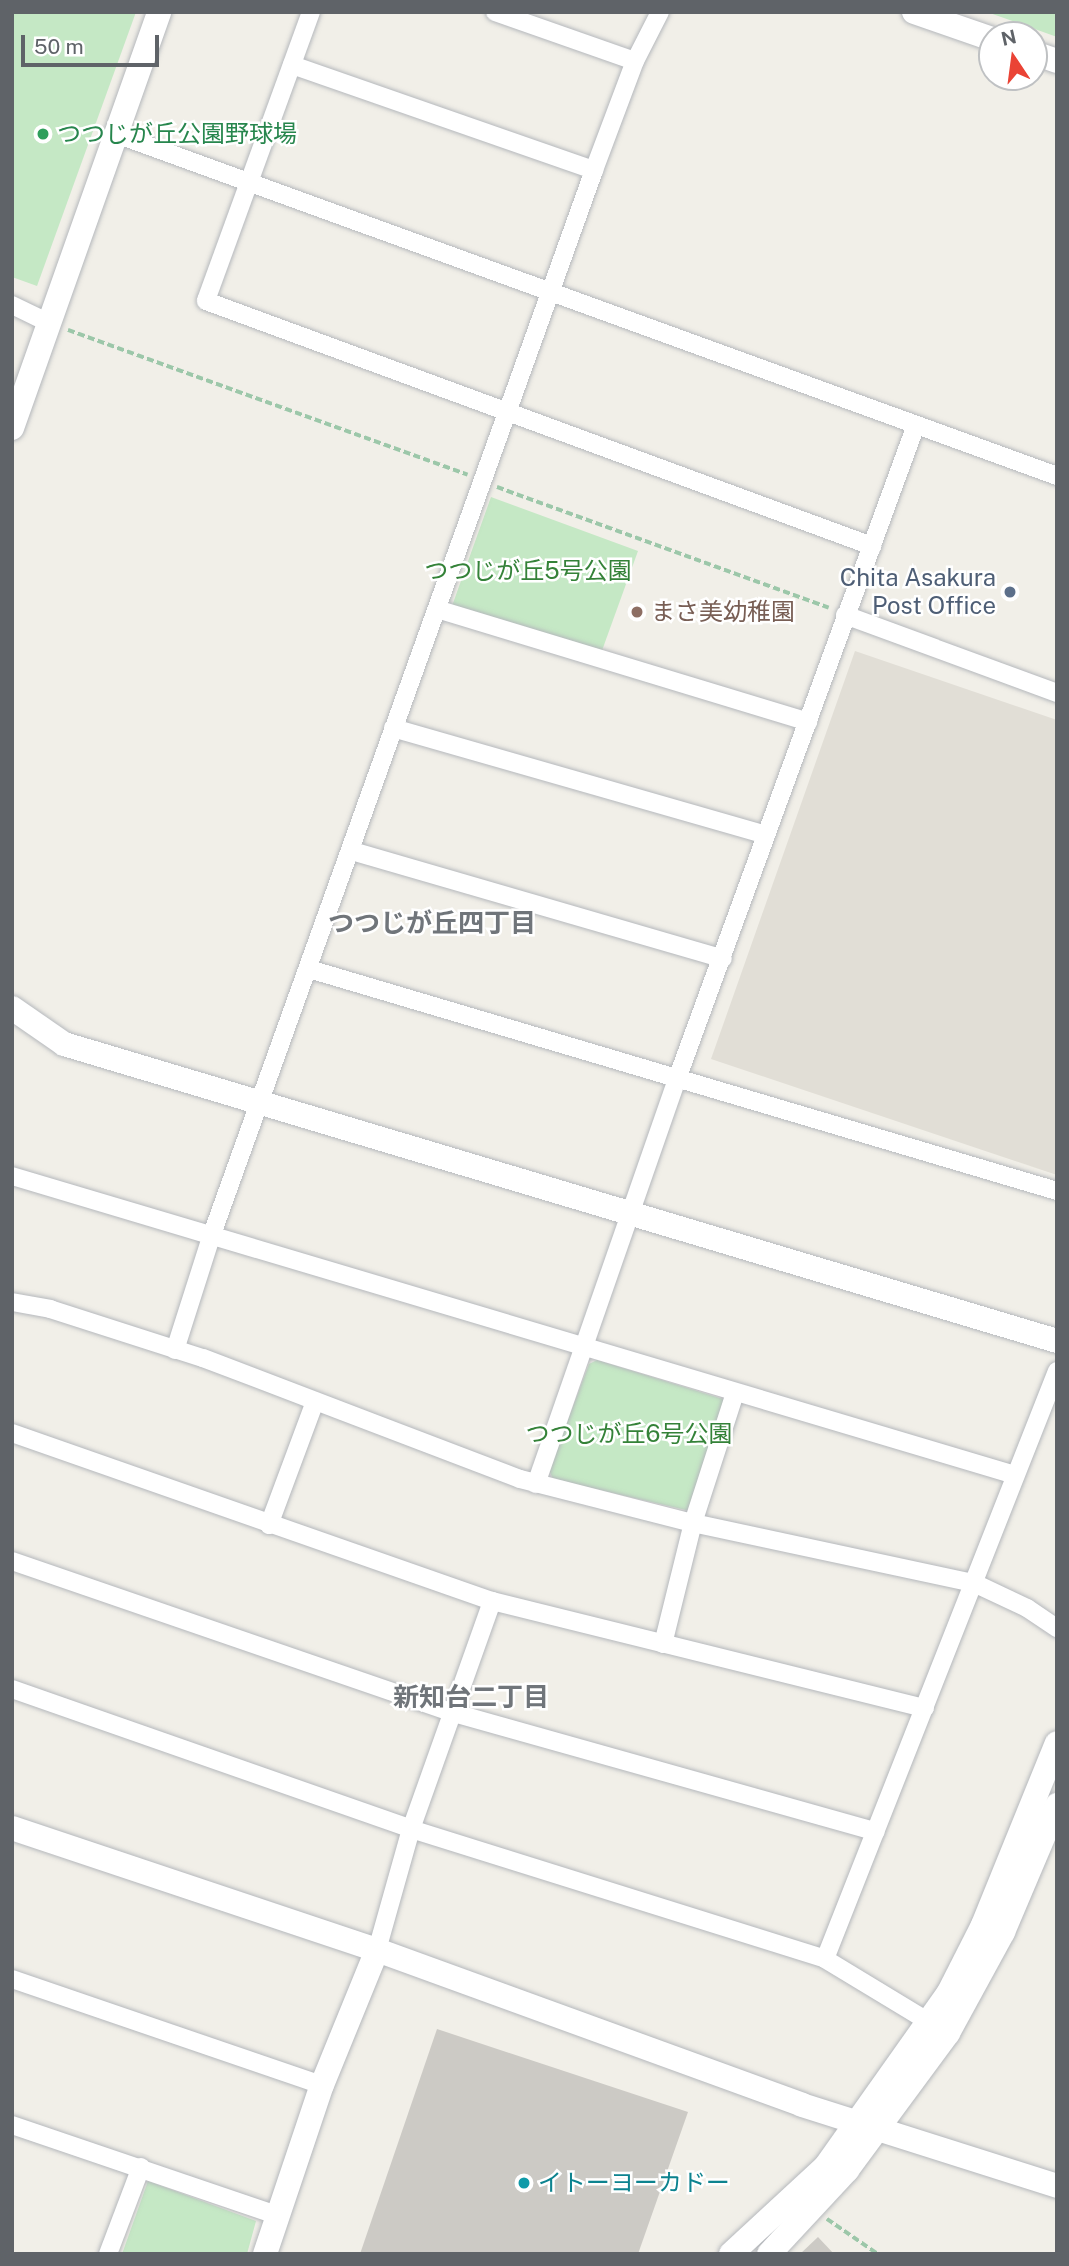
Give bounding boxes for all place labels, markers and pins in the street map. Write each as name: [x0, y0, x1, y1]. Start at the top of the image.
place label: つつじが丘公園野球場: [57, 120, 297, 148]
marker: つつじが丘公園野球場: [35, 126, 51, 142]
place label: Chita Asakura Post Office: [840, 564, 996, 620]
marker: Chita Asakura Post Office: [1002, 584, 1018, 600]
place label: まさ美幼稚園: [651, 598, 795, 626]
marker: まさ美幼稚園: [629, 604, 645, 620]
place label: イトーヨーカドー: [538, 2169, 730, 2197]
marker: イトーヨーカドー: [516, 2175, 532, 2191]

